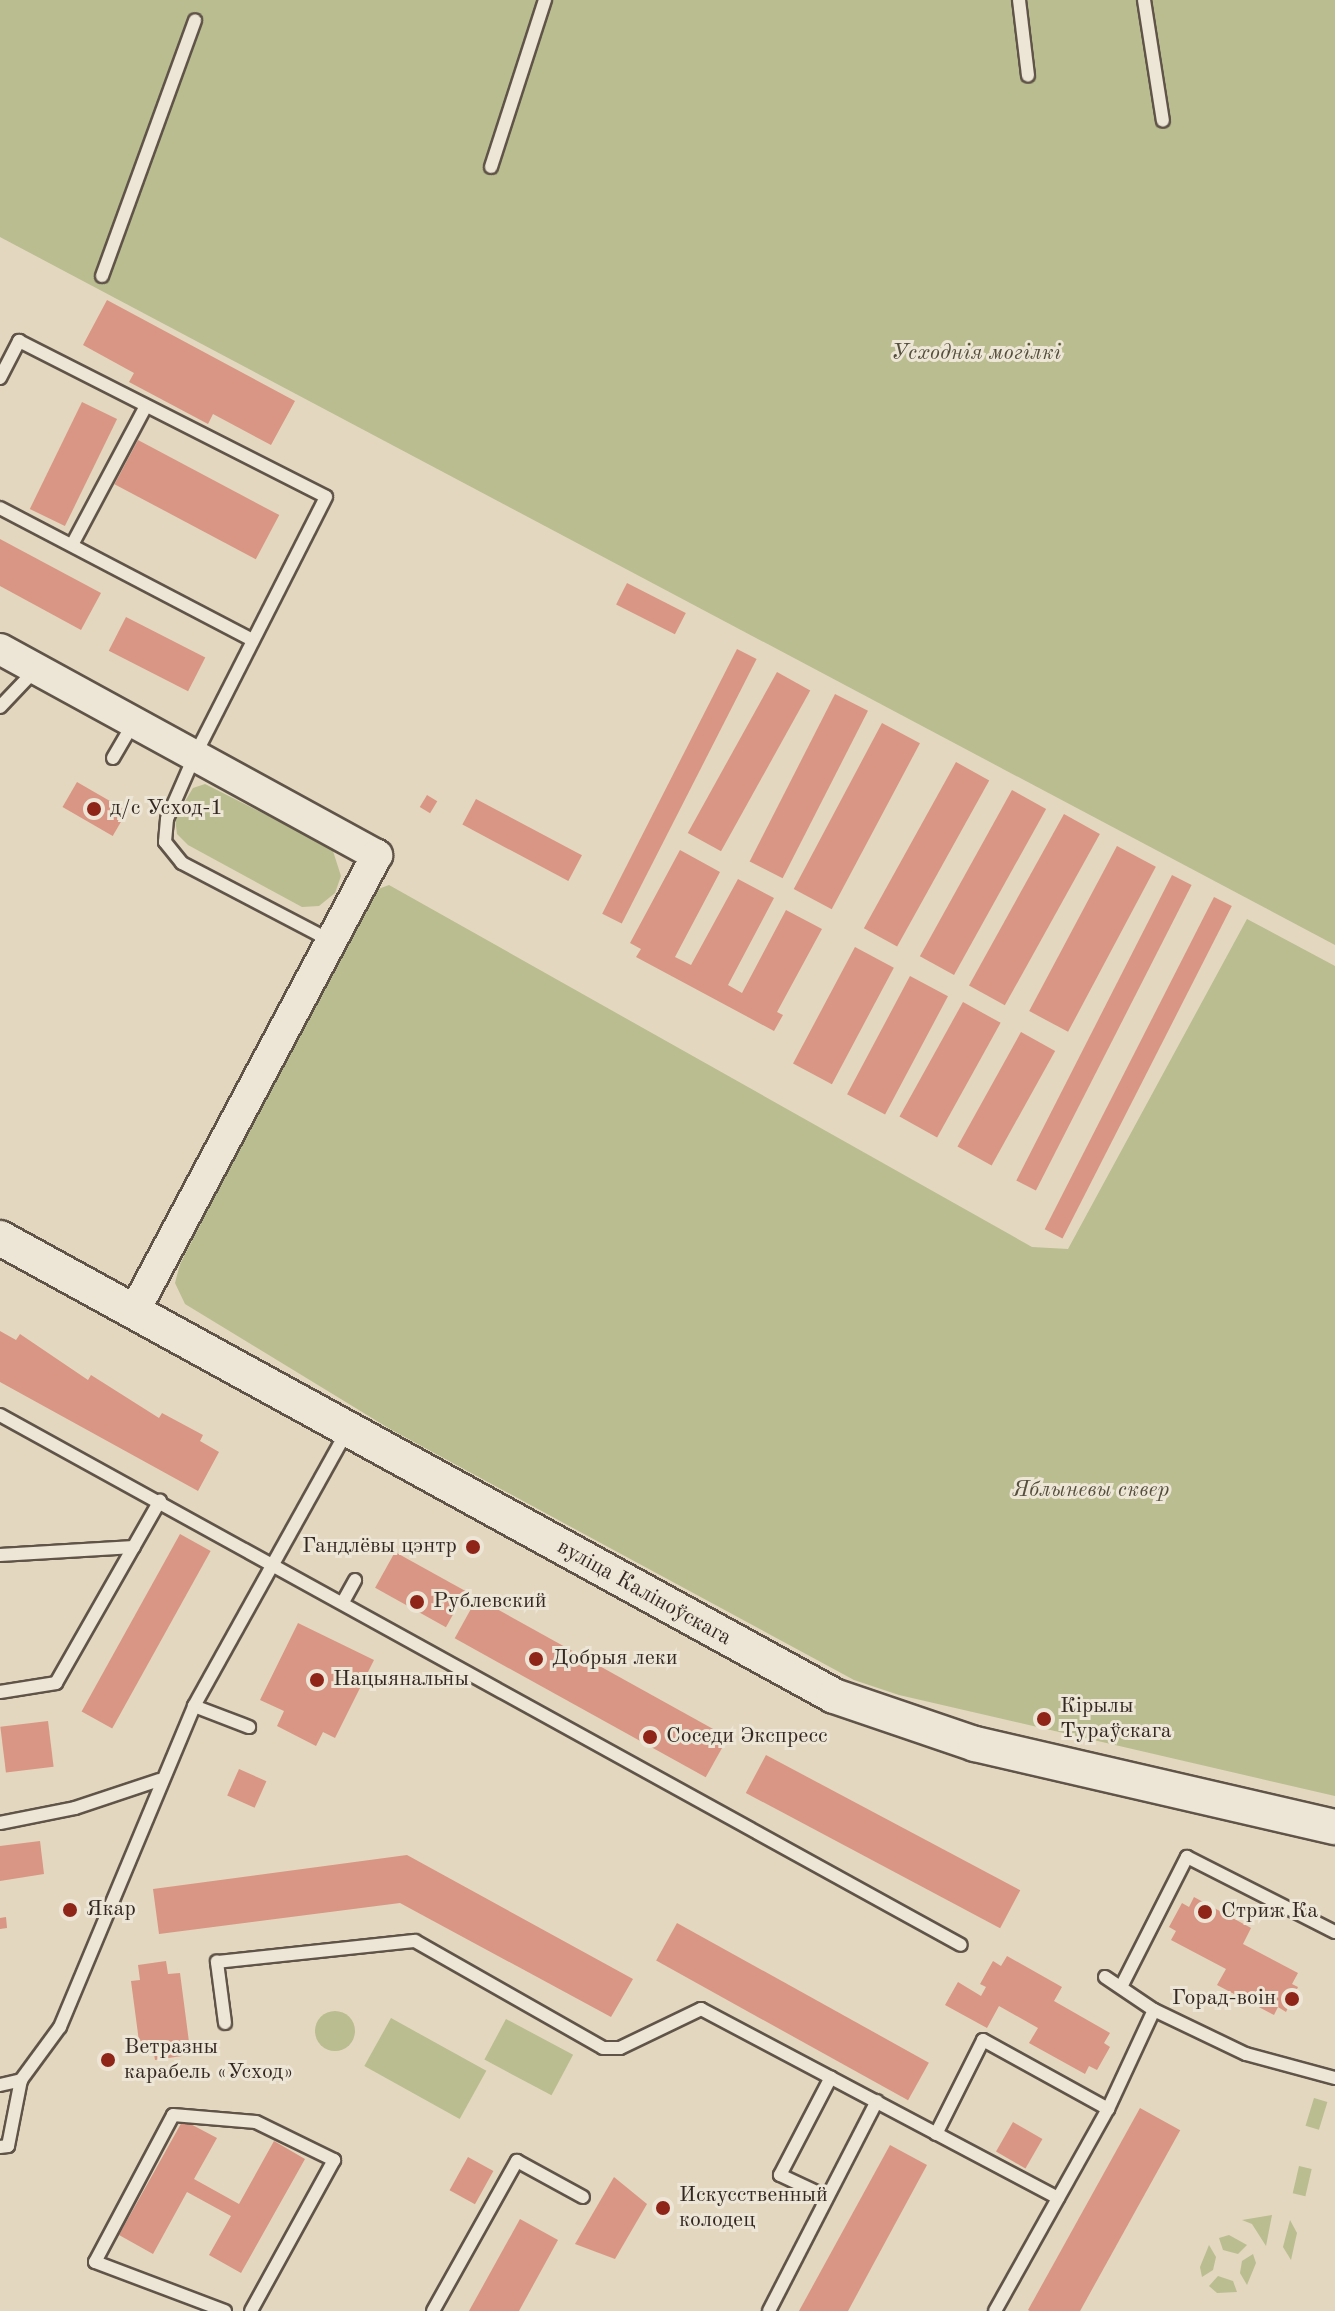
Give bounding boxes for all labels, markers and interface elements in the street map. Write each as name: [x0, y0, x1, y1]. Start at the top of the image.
park label: Усходнія могілкі: [891, 341, 1061, 367]
place label: д/с Усход-1: [110, 796, 223, 822]
marker: д/с Усход-1: [85, 800, 103, 818]
park label: Яблыневы сквер: [1013, 1478, 1169, 1504]
place label: Гандлёвы цэнтр: [302, 1534, 457, 1560]
street label: вуліца Каліноўскага: [552, 1534, 736, 1652]
marker: Гандлёвы цэнтр: [464, 1538, 482, 1556]
place label: Рублевский: [433, 1589, 547, 1615]
marker: Рублевский: [408, 1593, 426, 1611]
place label: Добрыя леки: [552, 1646, 678, 1672]
marker: Добрыя леки: [527, 1650, 545, 1668]
place label: Нацыянальны: [333, 1667, 469, 1693]
marker: Нацыянальны: [308, 1671, 326, 1689]
place label: Кірылы Тураўскага: [1060, 1693, 1171, 1744]
marker: Кірылы Тураўскага: [1035, 1710, 1053, 1728]
place label: Соседи Экспресс: [666, 1724, 828, 1750]
marker: Соседи Экспресс: [641, 1728, 659, 1746]
place label: Якар: [86, 1897, 136, 1923]
place label: Стриж Ка: [1221, 1899, 1318, 1925]
marker: Якар: [61, 1901, 79, 1919]
marker: Стриж Ка: [1196, 1903, 1214, 1921]
place label: Горад-воін: [1172, 1986, 1276, 2012]
marker: Горад-воін: [1283, 1990, 1301, 2008]
place label: Ветразны карабель «Усход»: [124, 2034, 294, 2086]
marker: Ветразны карабель «Усход»: [99, 2051, 117, 2069]
place label: Искусственный колодец: [679, 2182, 828, 2234]
marker: Искусственный колодец: [654, 2199, 672, 2217]

